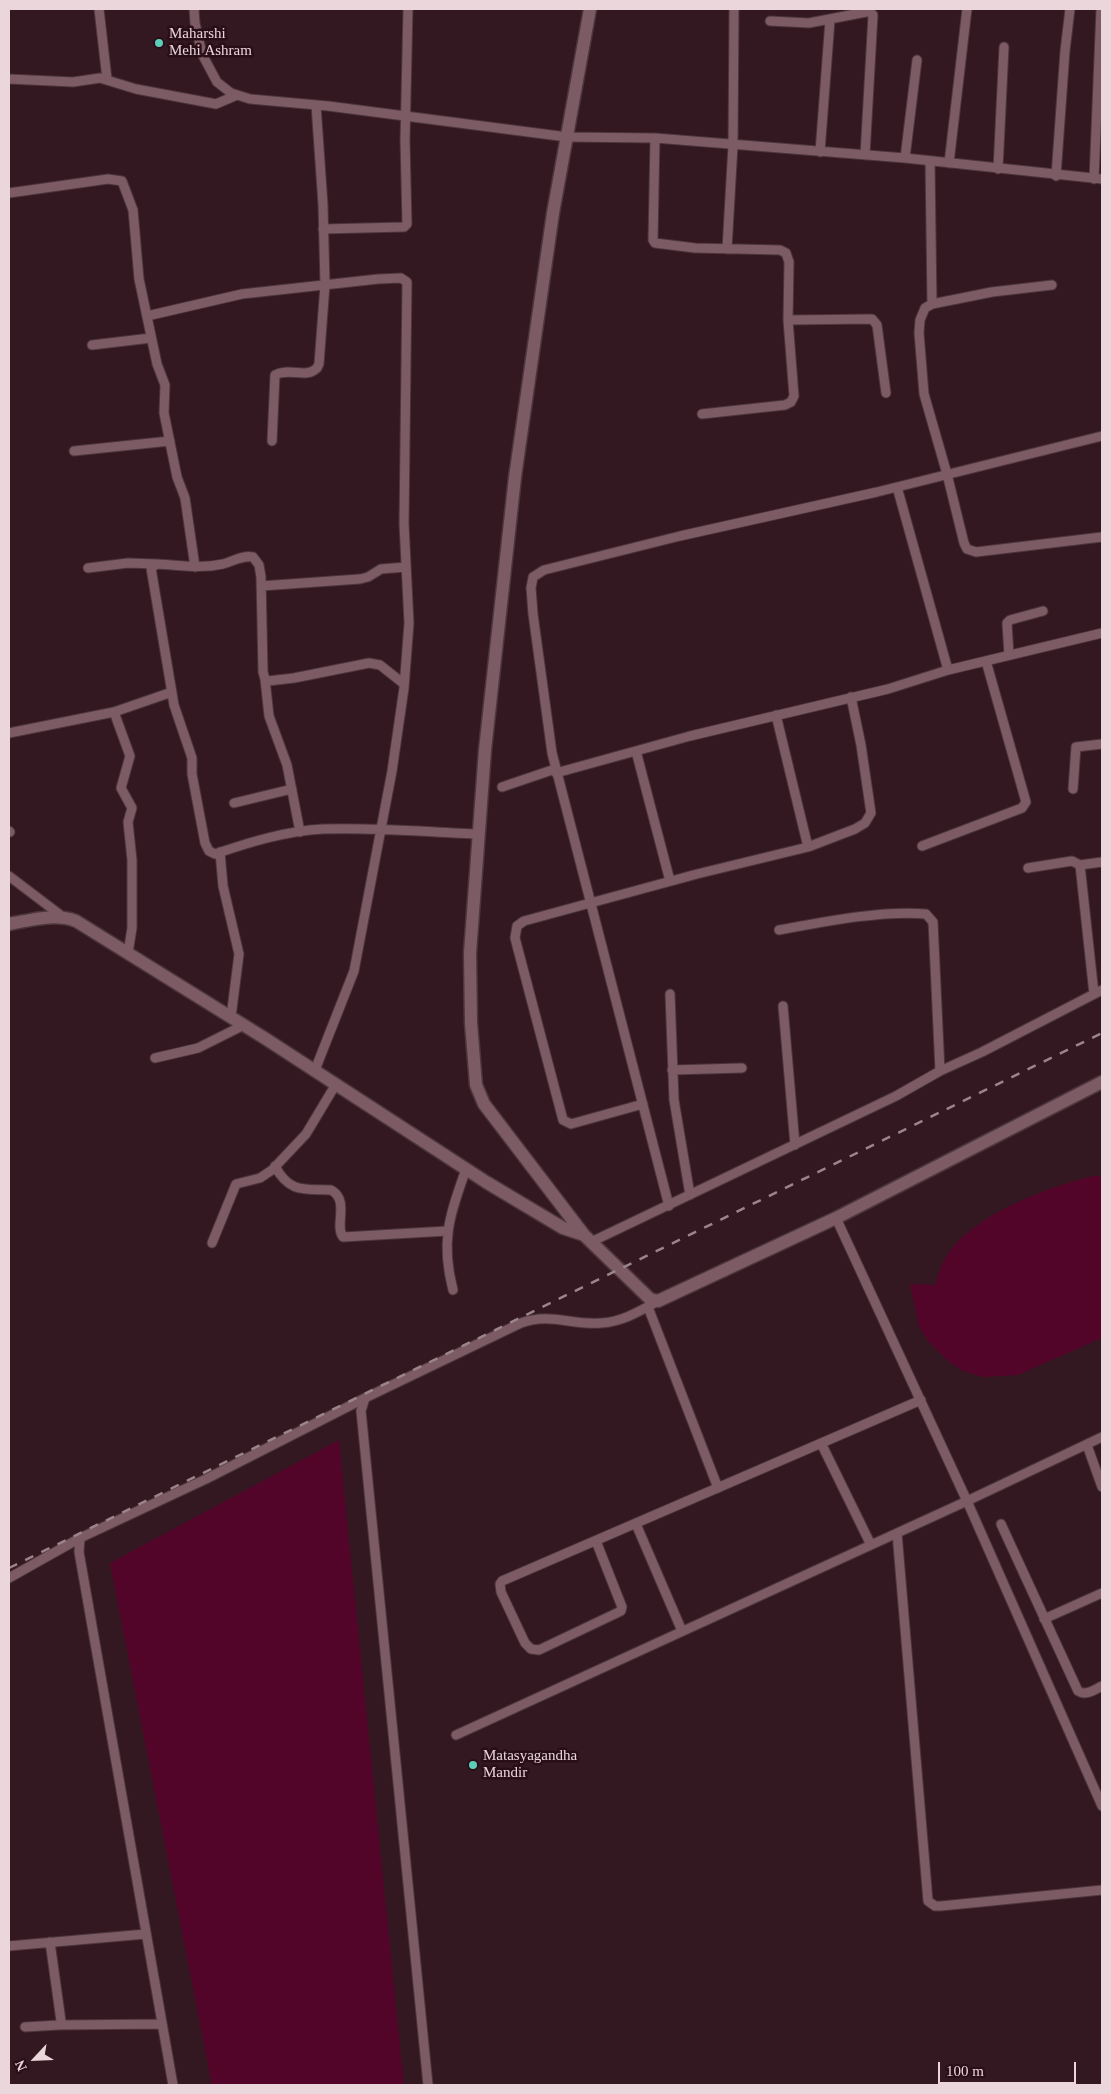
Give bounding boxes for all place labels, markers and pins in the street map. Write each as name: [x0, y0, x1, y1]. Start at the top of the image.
place label: Maharshi Mehi Ashram: [169, 25, 252, 60]
marker: Maharshi Mehi Ashram: [153, 37, 165, 49]
place label: Matasyagandha Mandir: [483, 1747, 577, 1782]
marker: Matasyagandha Mandir: [467, 1759, 479, 1771]

